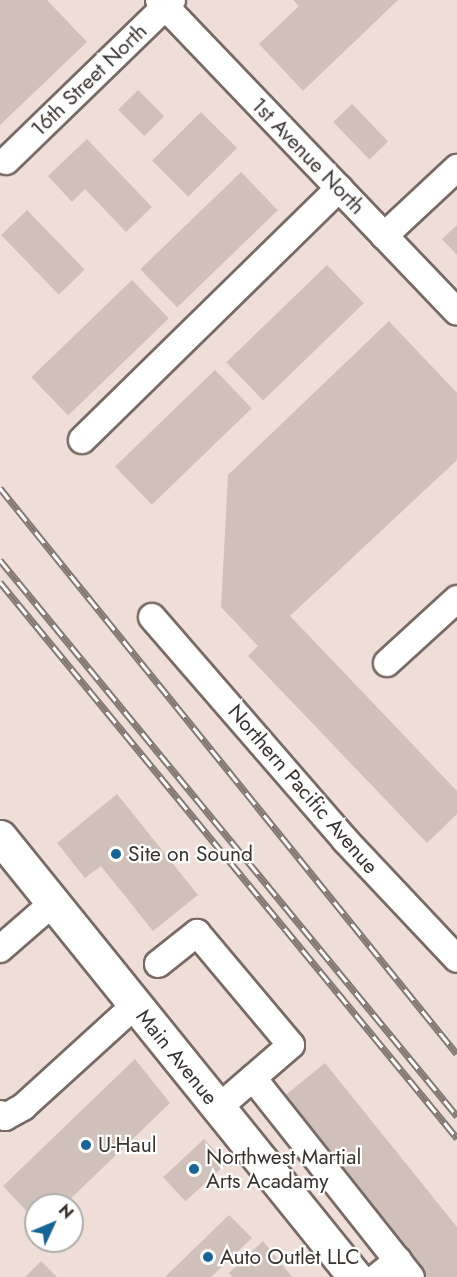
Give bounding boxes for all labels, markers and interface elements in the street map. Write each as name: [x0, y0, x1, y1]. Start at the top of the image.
street label: 16th Street North: [26, 18, 152, 142]
street label: 1st Avenue North: [246, 93, 370, 219]
street label: Northern Pacific Avenue: [223, 699, 383, 879]
place label: Site on Sound: [128, 841, 253, 867]
marker: Site on Sound: [109, 847, 123, 861]
street label: Main Avenue: [131, 1004, 223, 1110]
place label: U-Haul: [98, 1132, 157, 1158]
marker: U-Haul: [79, 1138, 93, 1152]
place label: Northwest Martial Arts Acadamy: [206, 1144, 361, 1194]
marker: Northwest Martial Arts Acadamy: [187, 1162, 201, 1176]
north arrow: [24, 1193, 84, 1253]
text: N: [53, 1199, 79, 1224]
place label: Auto Outlet LLC: [220, 1244, 360, 1270]
marker: Auto Outlet LLC: [201, 1250, 215, 1264]

